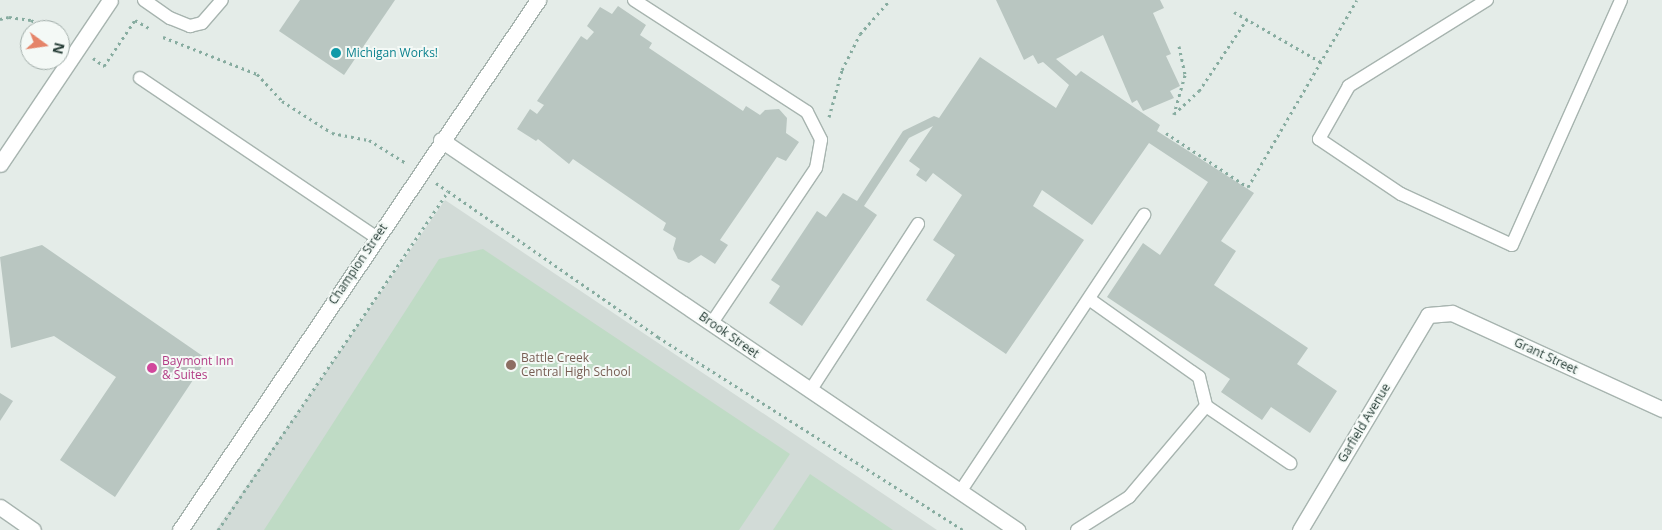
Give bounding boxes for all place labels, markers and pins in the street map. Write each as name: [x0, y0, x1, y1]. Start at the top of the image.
place label: Michigan Works!: [346, 46, 438, 60]
marker: Michigan Works!: [330, 47, 342, 59]
place label: Battle Creek Central High School: [521, 351, 631, 379]
place label: Baymont Inn & Suites: [162, 354, 234, 382]
marker: Battle Creek Central High School: [505, 359, 517, 371]
marker: Baymont Inn & Suites: [146, 362, 158, 374]

